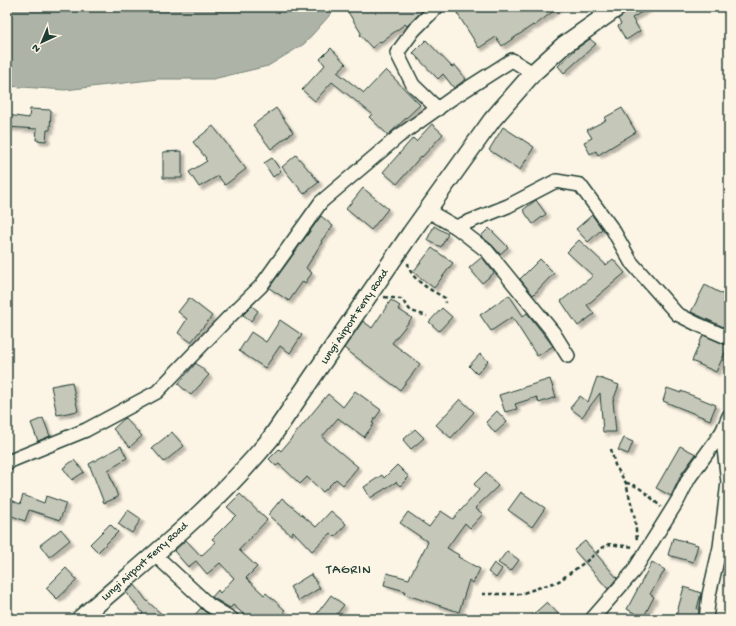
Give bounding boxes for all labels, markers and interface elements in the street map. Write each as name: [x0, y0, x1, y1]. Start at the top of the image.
north arrow: [22, 22, 62, 62]
text: N: [30, 41, 43, 55]
street label: Lungi Airport Ferry Road: [319, 266, 392, 367]
street label: Lungi Airport Ferry Road: [99, 519, 192, 604]
district label: TAGRIN: [325, 563, 372, 578]

